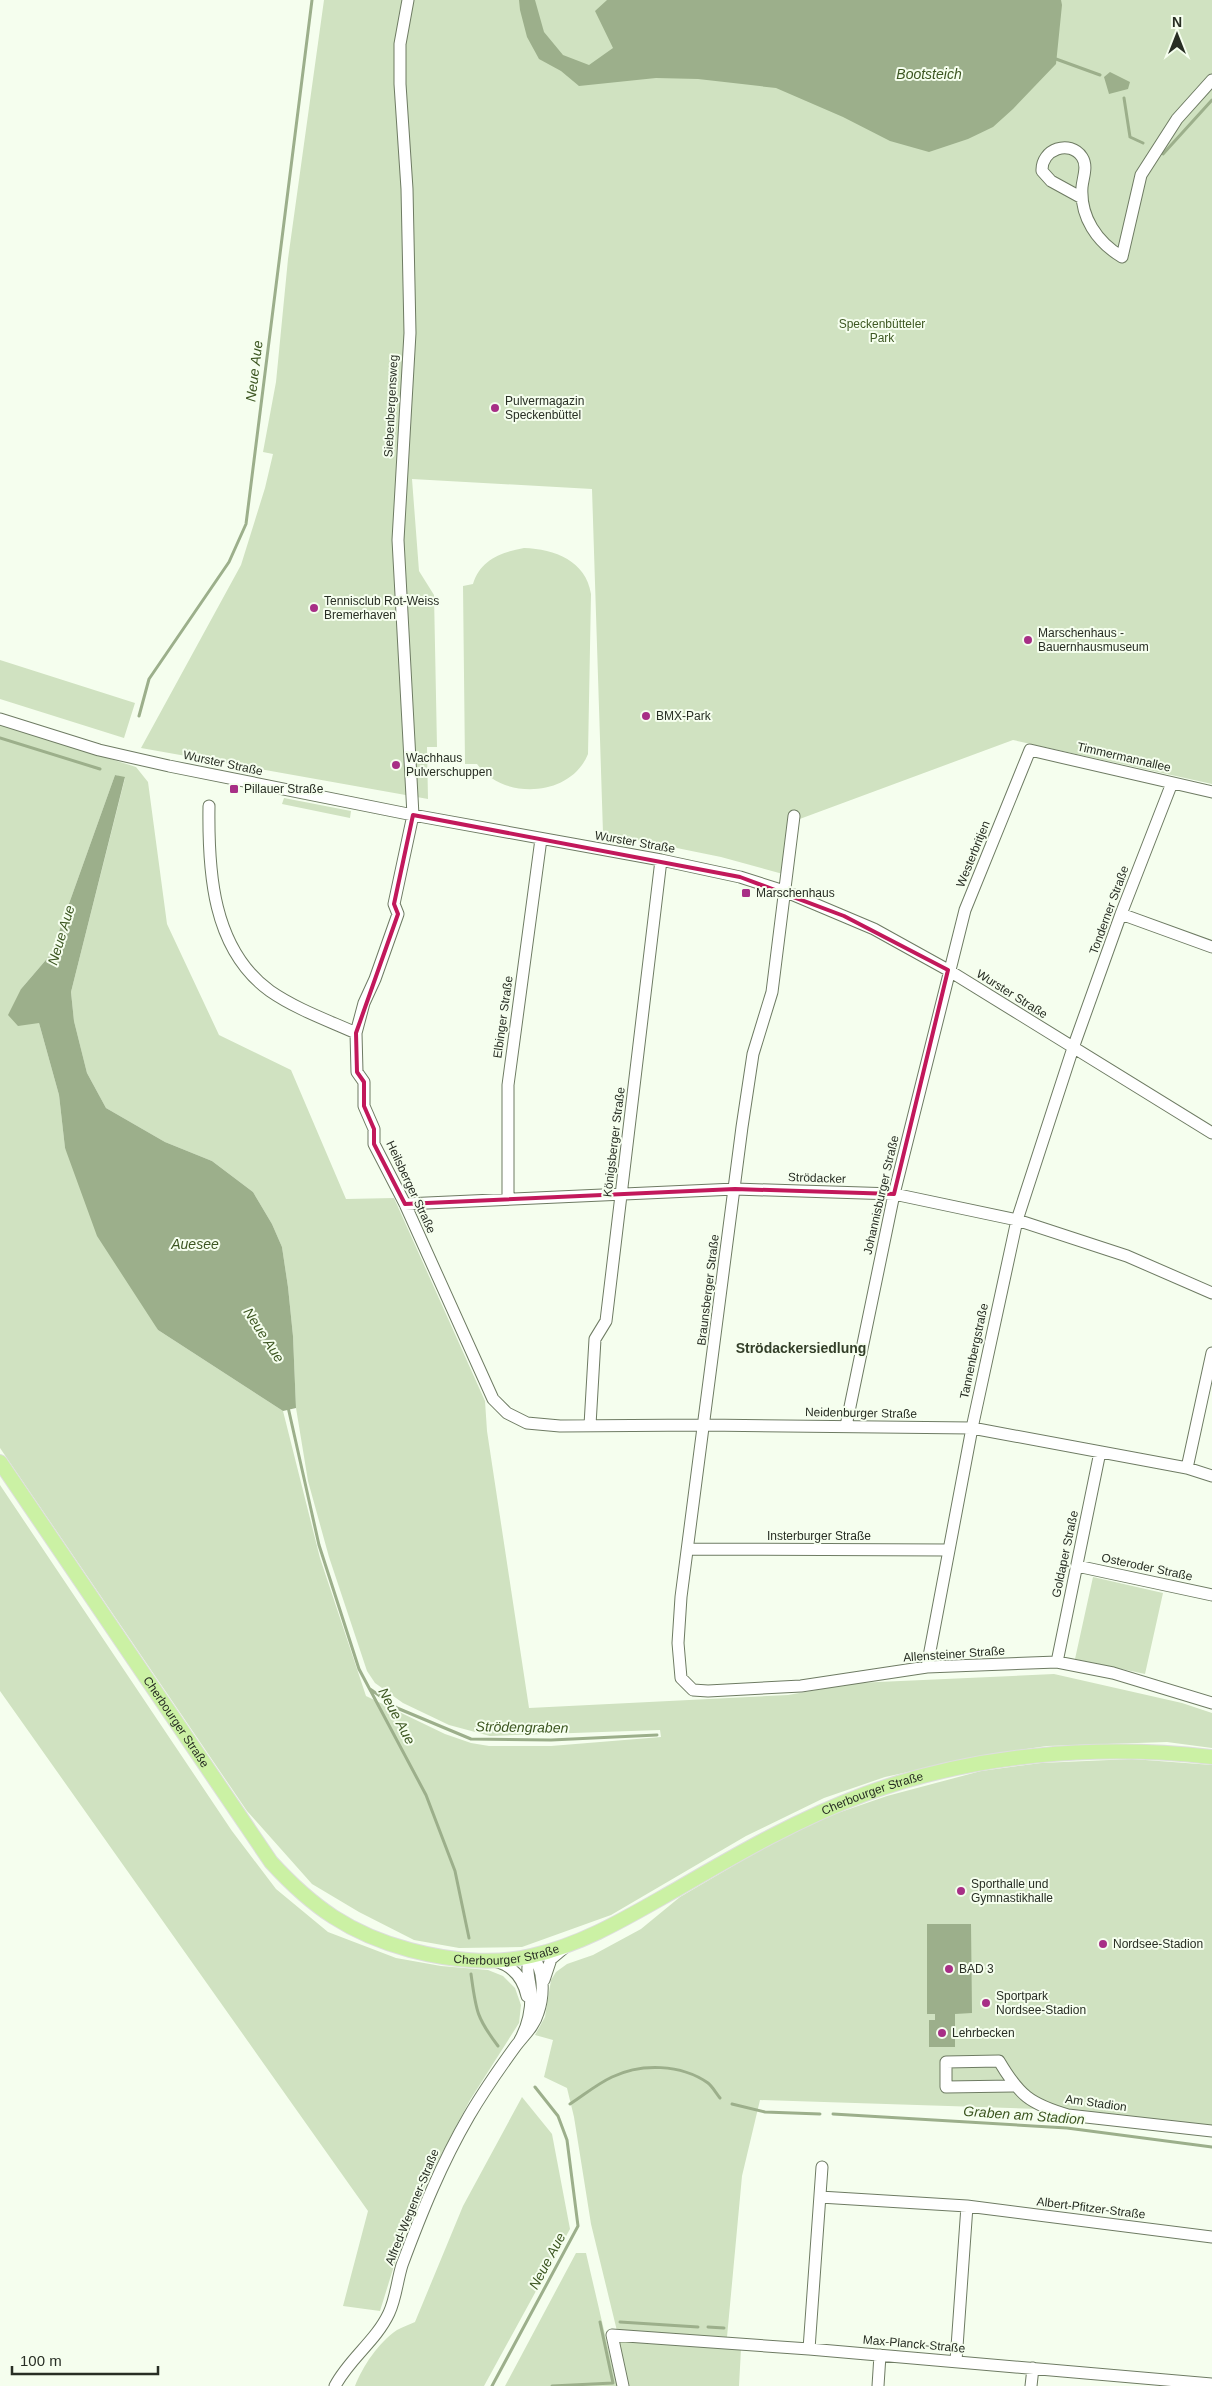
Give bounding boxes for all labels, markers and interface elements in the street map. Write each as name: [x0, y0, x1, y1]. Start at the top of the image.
north arrow: [1152, 10, 1202, 60]
text: N: [1172, 14, 1182, 30]
water label: Bootsteich: [896, 66, 962, 82]
park label: Speckenbütteler Park: [839, 317, 925, 345]
water label: Neue Aue: [242, 339, 266, 403]
street label: Siebenbergensweg: [381, 354, 401, 458]
place label: Pulvermagazin Speckenbüttel: [505, 394, 584, 422]
marker: Pulvermagazin Speckenbüttel: [489, 402, 501, 414]
place label: Tennisclub Rot-Weiss Bremerhaven: [324, 594, 439, 622]
marker: Tennisclub Rot-Weiss Bremerhaven: [308, 602, 320, 614]
place label: Marschenhaus - Bauernhausmuseum: [1038, 626, 1149, 654]
marker: Marschenhaus - Bauernhausmuseum: [1022, 634, 1034, 646]
place label: BMX-Park: [656, 709, 712, 723]
marker: BMX-Park: [640, 710, 652, 722]
street label: Timmermannallee: [1076, 739, 1172, 775]
street label: Wurster Straße: [182, 748, 264, 778]
place label: Wachhaus Pulverschuppen: [406, 751, 492, 779]
marker: Wachhaus Pulverschuppen: [390, 759, 402, 771]
place label: Pillauer Straße: [244, 782, 324, 796]
marker: Pillauer Straße: [228, 783, 240, 795]
street label: Westerbritjen: [953, 819, 993, 889]
street label: Wurster Straße: [594, 828, 676, 856]
street label: Tonderner Straße: [1086, 863, 1132, 956]
place label: Marschenhaus: [756, 886, 835, 900]
marker: Marschenhaus: [740, 887, 752, 899]
water label: Neue Aue: [44, 903, 78, 967]
street label: Wurster Straße: [974, 967, 1050, 1022]
street label: Elbinger Straße: [490, 974, 516, 1059]
street label: Königsberger Straße: [600, 1086, 628, 1198]
street label: Johannisburger Straße: [860, 1134, 902, 1256]
street label: Heilsberger Straße: [383, 1138, 439, 1236]
street label: Strödacker: [788, 1170, 846, 1186]
street label: Braunsberger Straße: [694, 1233, 722, 1346]
water label: Auesee: [170, 1236, 219, 1252]
street label: Tannenbergstraße: [957, 1302, 991, 1400]
water label: Neue Aue: [240, 1305, 288, 1365]
district label: Strödackersiedlung: [736, 1340, 866, 1356]
street label: Neidenburger Straße: [805, 1405, 917, 1421]
street label: Goldaper Straße: [1049, 1509, 1081, 1599]
street label: Insterburger Straße: [767, 1529, 871, 1543]
street label: Osteroder Straße: [1100, 1551, 1194, 1584]
street label: Allensteiner Straße: [903, 1643, 1006, 1665]
street label: Cherbourger Straße: [140, 1674, 212, 1770]
water label: Neue Aue: [375, 1685, 419, 1747]
water label: Strödengraben: [476, 1718, 569, 1736]
street label: Cherbourger Straße: [819, 1769, 925, 1818]
place label: Sporthalle und Gymnastikhalle: [971, 1877, 1053, 1905]
marker: Sporthalle und Gymnastikhalle: [955, 1885, 967, 1897]
place label: Nordsee-Stadion: [1113, 1937, 1203, 1951]
marker: Nordsee-Stadion: [1097, 1938, 1109, 1950]
street label: Cherbourger Straße: [453, 1941, 561, 1968]
place label: BAD 3: [959, 1962, 994, 1976]
marker: BAD 3: [943, 1963, 955, 1975]
place label: Sportpark Nordsee-Stadion: [996, 1989, 1086, 2017]
marker: Sportpark Nordsee-Stadion: [980, 1997, 992, 2009]
place label: Lehrbecken: [952, 2026, 1015, 2040]
marker: Lehrbecken: [936, 2027, 948, 2039]
street label: Am Stadion: [1064, 2092, 1128, 2114]
water label: Graben am Stadion: [963, 2103, 1085, 2127]
street label: Alfred-Wegener-Straße: [382, 2147, 442, 2267]
street label: Albert-Pfitzer-Straße: [1036, 2194, 1146, 2222]
water label: Neue Aue: [525, 2230, 569, 2292]
street label: Max-Planck-Straße: [862, 2333, 966, 2355]
scale bar: [12, 2344, 159, 2376]
text: 100 m: [20, 2352, 62, 2369]

